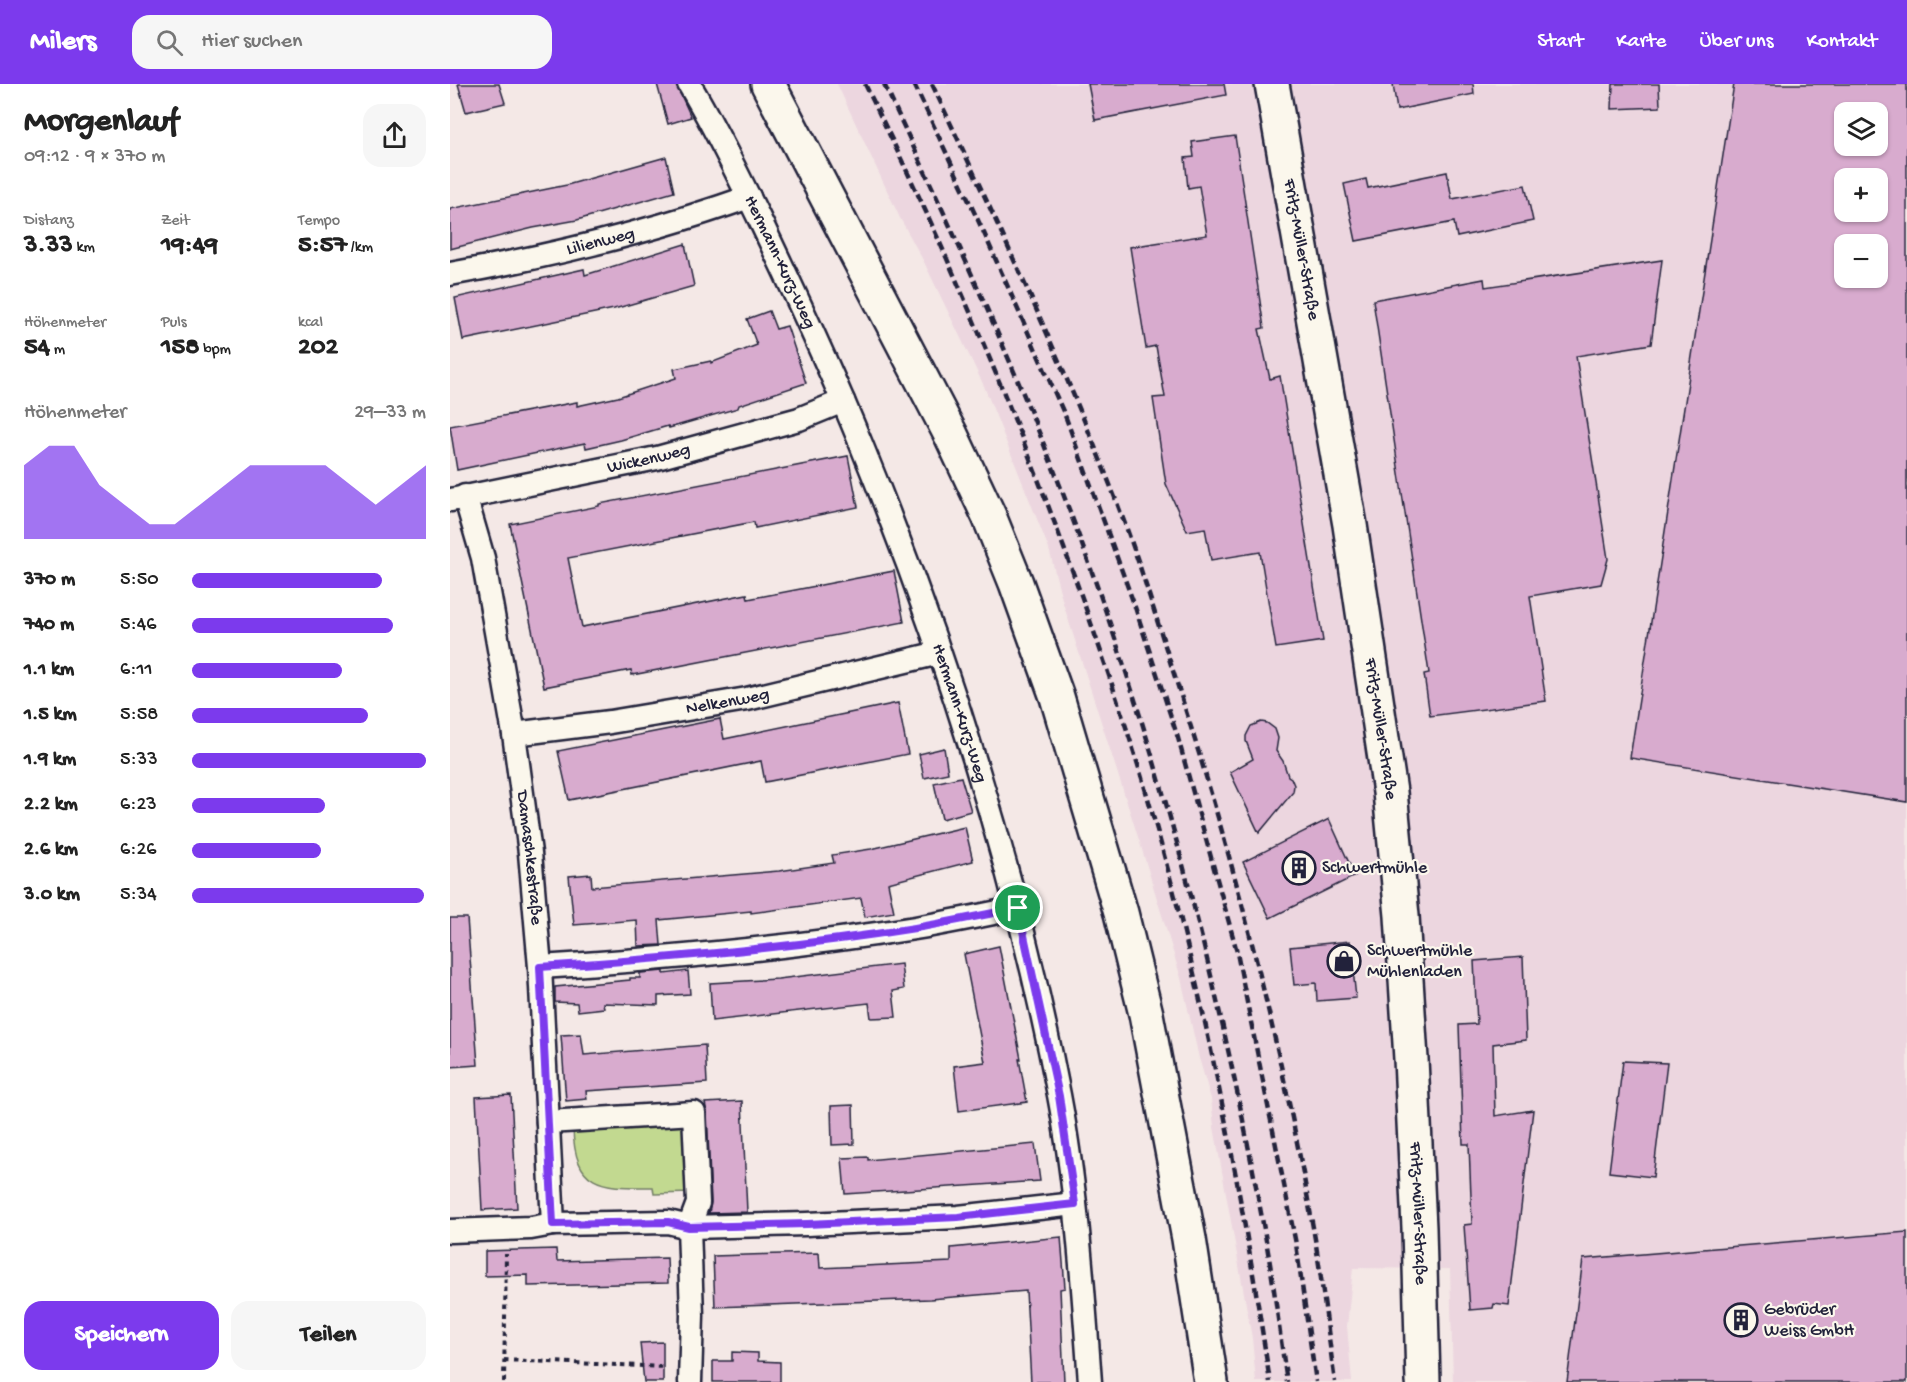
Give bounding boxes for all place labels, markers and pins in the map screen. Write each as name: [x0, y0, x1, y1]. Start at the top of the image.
building icon: Schwertmühle: [1281, 850, 1317, 886]
place label: Schwertmühle: [1322, 858, 1428, 879]
pin: [992, 882, 1043, 933]
place label: Schwertmühle Mühlenladen: [1367, 941, 1473, 983]
shop icon: Schwertmühle Mühlenladen: [1326, 943, 1362, 979]
place label: Gebrüder Weiss GmbH: [1764, 1300, 1855, 1342]
building icon: Gebrüder Weiss GmbH: [1723, 1302, 1759, 1338]

